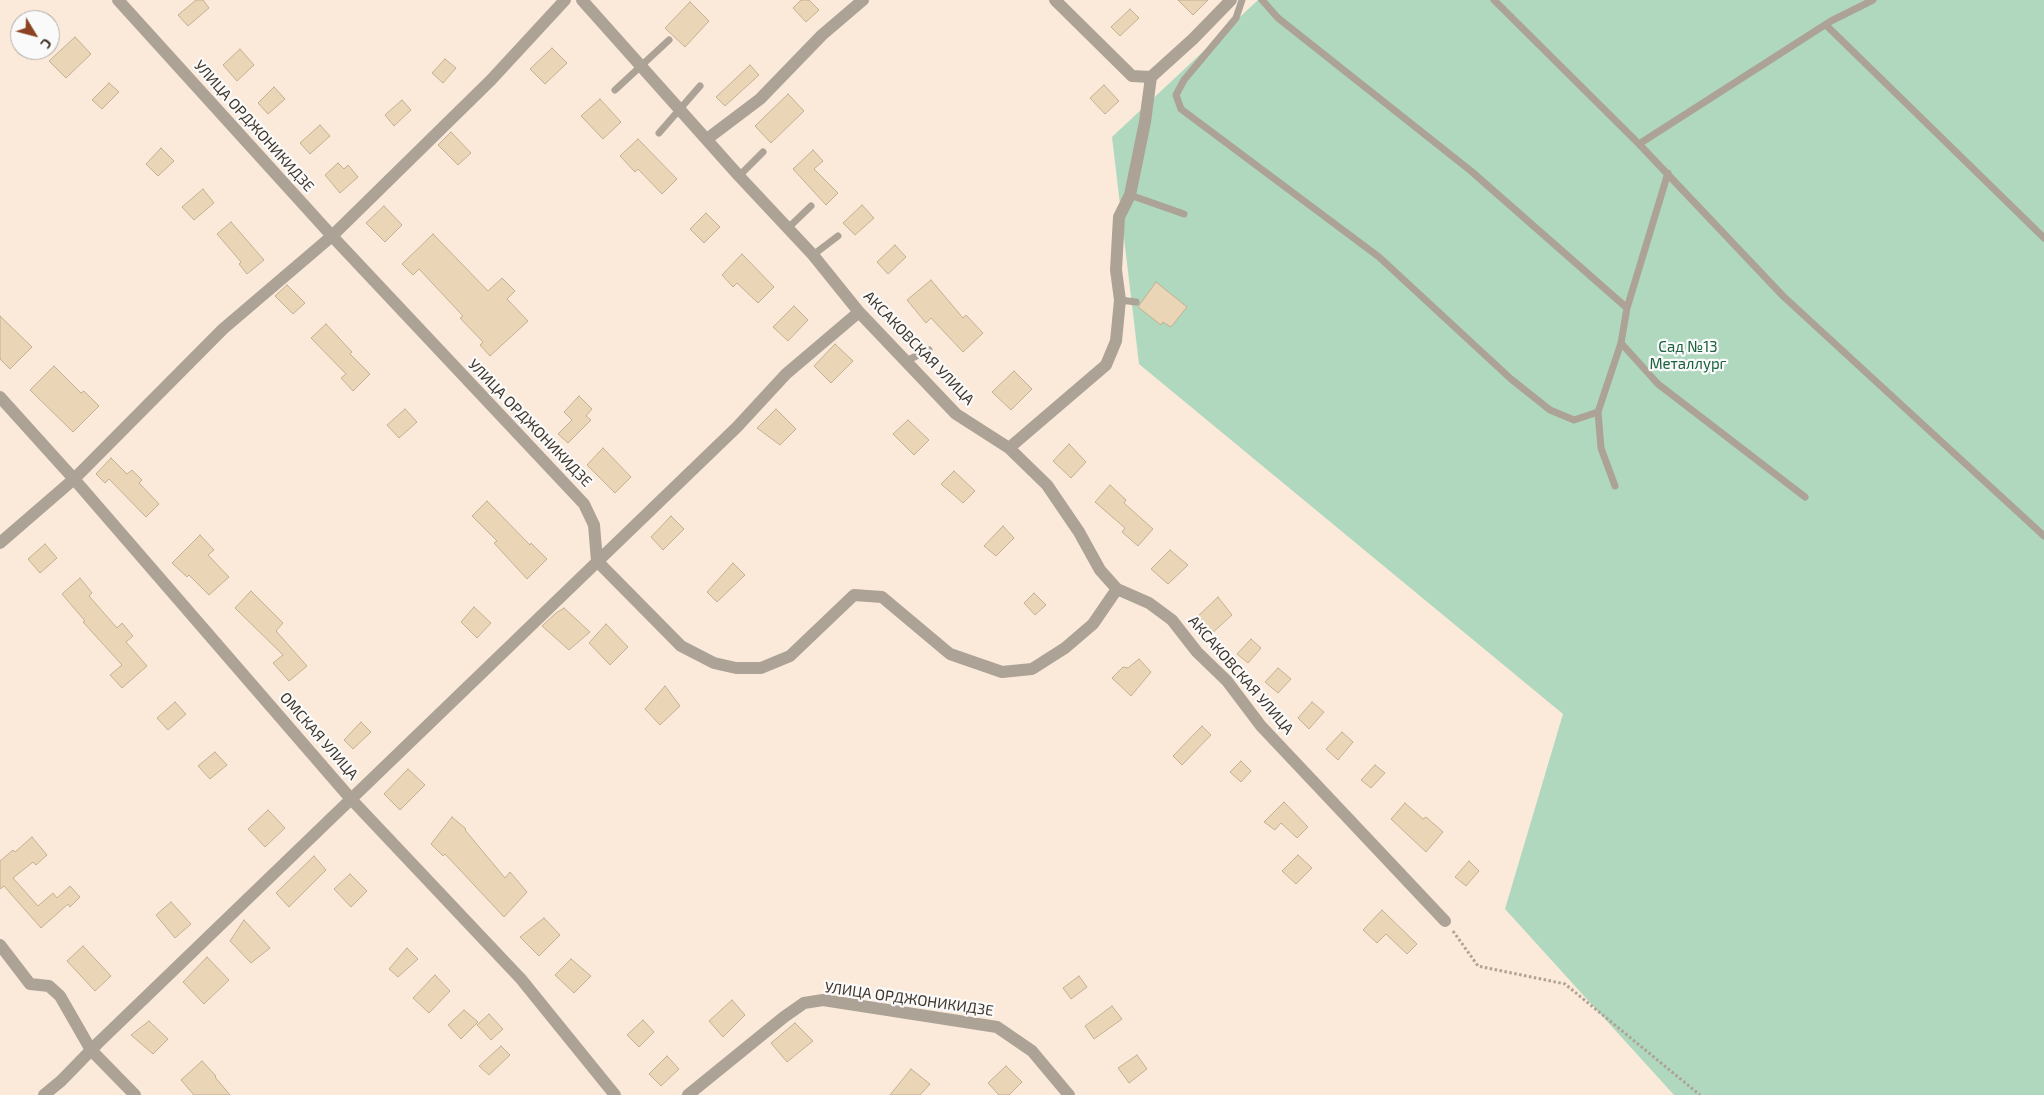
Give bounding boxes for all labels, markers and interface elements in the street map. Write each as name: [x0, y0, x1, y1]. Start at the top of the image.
north arrow: [10, 10, 60, 60]
text: С: [37, 35, 56, 52]
street label: УЛИЦА ОРДЖОНИКИДЗЕ: [190, 57, 318, 195]
street label: АКСАКОВСКАЯ УЛИЦА: [860, 287, 978, 409]
park label: Сад №13 Металлург: [1649, 338, 1727, 373]
street label: УЛИЦА ОРДЖОНИКИДЗЕ: [464, 355, 596, 491]
street label: АКСАКОВСКАЯ УЛИЦА: [1185, 612, 1297, 738]
street label: ОМСКАЯ УЛИЦА: [276, 689, 362, 783]
street label: УЛИЦА ОРДЖОНИКИДЗЕ: [823, 978, 995, 1020]

